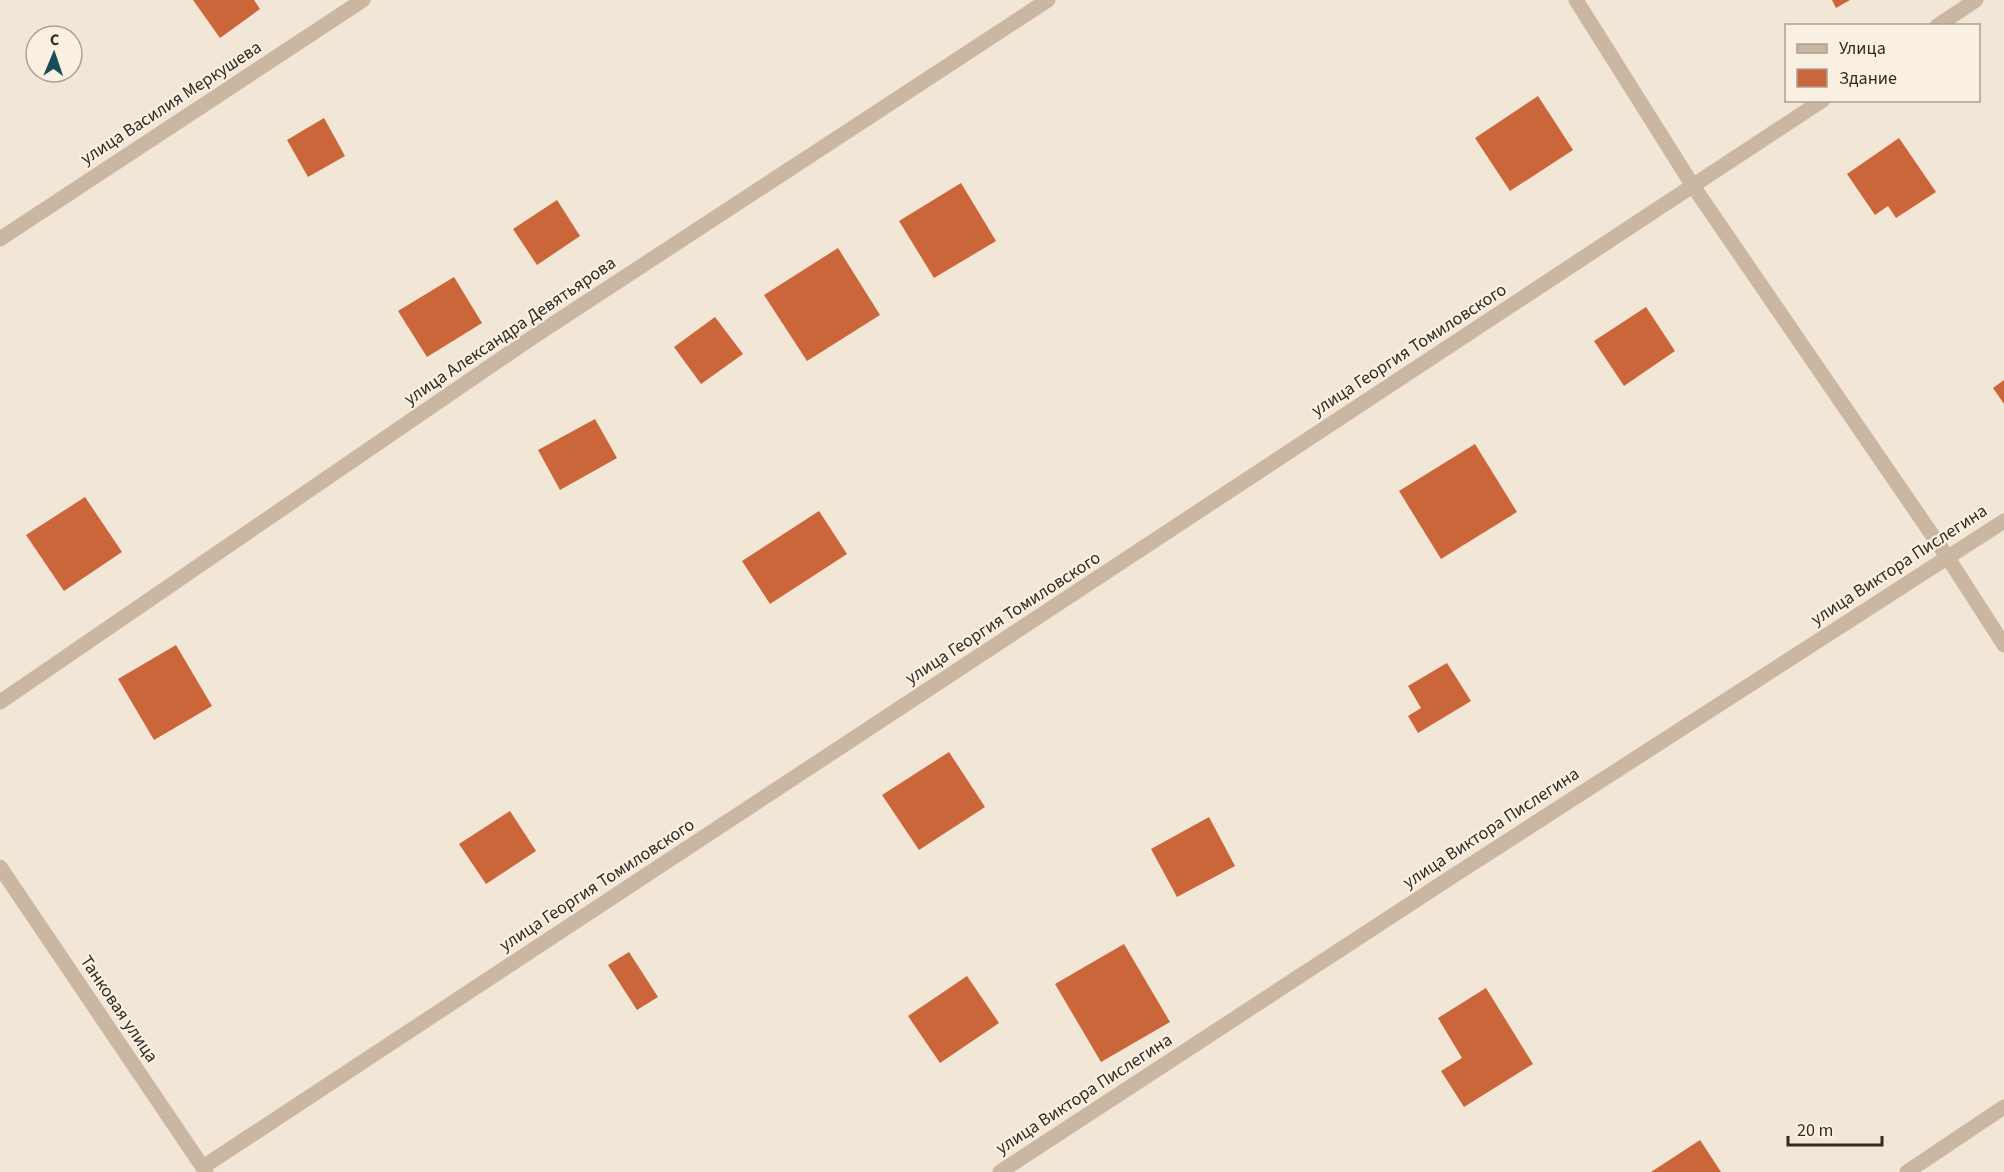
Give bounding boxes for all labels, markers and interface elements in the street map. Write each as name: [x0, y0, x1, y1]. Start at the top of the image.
north arrow: [24, 24, 84, 84]
legend: [1785, 24, 1980, 102]
text: С: [49, 29, 60, 51]
street label: улица Василия Меркушева: [76, 35, 266, 171]
text: Улица: [1839, 36, 1886, 61]
text: Здание: [1839, 66, 1897, 91]
street label: улица Александра Девятьярова: [399, 251, 621, 411]
street label: улица Георгия Томиловского: [1307, 277, 1511, 423]
street label: улица Виктора Пислегина: [1806, 498, 1992, 632]
street label: улица Георгия Томиловского: [901, 545, 1105, 691]
street label: улица Виктора Пислегина: [1398, 761, 1584, 895]
street label: улица Георгия Томиловского: [495, 812, 699, 958]
street label: Танковая улица: [74, 951, 164, 1067]
street label: улица Виктора Пислегина: [991, 1027, 1177, 1161]
scale bar: [1788, 1109, 1882, 1147]
text: 20 m: [1797, 1118, 1833, 1143]

